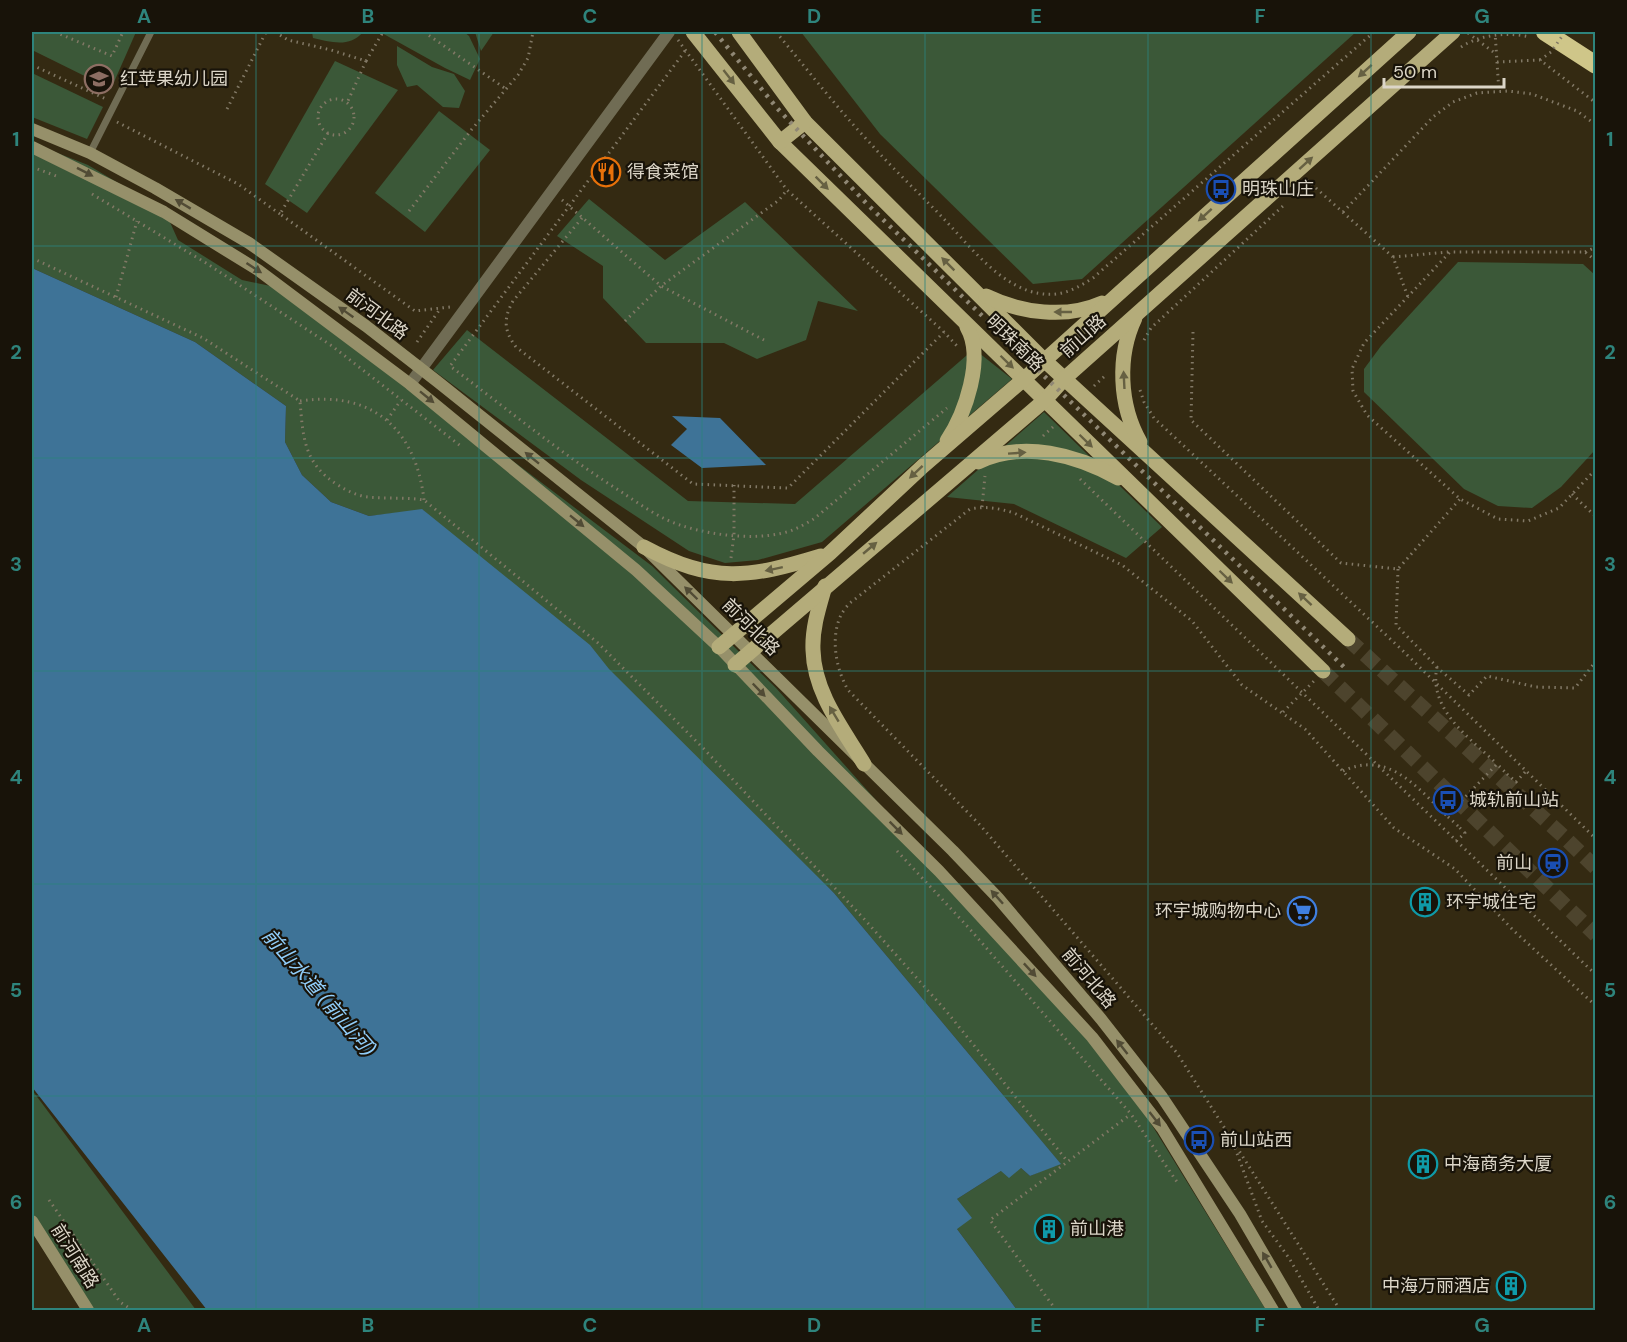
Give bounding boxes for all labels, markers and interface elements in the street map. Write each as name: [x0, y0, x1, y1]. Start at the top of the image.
text: A: [137, 3, 151, 29]
text: B: [362, 3, 374, 29]
text: C: [583, 3, 597, 29]
text: D: [807, 3, 821, 29]
text: E: [1030, 3, 1042, 29]
text: F: [1254, 3, 1266, 29]
text: G: [1474, 3, 1490, 29]
scale bar: [1384, 51, 1504, 89]
text: 50 m: [1393, 60, 1437, 84]
school or university icon: 红苹果幼儿园: [83, 63, 115, 95]
one-way arrow: [1358, 64, 1373, 77]
place label: 红苹果幼儿园: [120, 67, 228, 91]
one-way arrow: [723, 70, 735, 85]
text: 1: [12, 126, 20, 152]
text: 1: [1606, 126, 1614, 152]
restaurant icon: 得食菜馆: [590, 156, 622, 188]
one-way arrow: [1298, 157, 1313, 170]
place label: 得食菜馆: [627, 160, 699, 184]
one-way arrow: [76, 167, 93, 176]
bus stop icon: 明珠山庄: [1205, 173, 1237, 205]
one-way arrow: [814, 176, 828, 190]
place label: 明珠山庄: [1242, 177, 1314, 201]
one-way arrow: [175, 199, 191, 210]
one-way arrow: [1198, 208, 1213, 221]
one-way arrow: [941, 257, 955, 271]
one-way arrow: [246, 262, 262, 273]
street label: 前河北路: [341, 283, 413, 345]
one-way arrow: [338, 306, 354, 318]
one-way arrow: [1053, 307, 1072, 316]
street label: 明珠南路: [981, 309, 1049, 377]
street label: 前山路: [1055, 309, 1111, 363]
text: 2: [10, 339, 22, 365]
text: 2: [1604, 339, 1616, 365]
one-way arrow: [1000, 355, 1014, 369]
one-way arrow: [1119, 371, 1128, 390]
one-way arrow: [419, 391, 435, 404]
one-way arrow: [1079, 434, 1094, 448]
one-way arrow: [1008, 448, 1027, 457]
one-way arrow: [524, 451, 540, 464]
one-way arrow: [909, 465, 924, 479]
one-way arrow: [569, 515, 585, 528]
one-way arrow: [862, 542, 878, 555]
text: 3: [10, 551, 22, 577]
text: 3: [1604, 551, 1616, 577]
one-way arrow: [764, 565, 783, 574]
one-way arrow: [1219, 569, 1233, 583]
one-way arrow: [685, 587, 699, 601]
street label: 前河北路: [717, 593, 785, 661]
one-way arrow: [1298, 593, 1313, 606]
one-way arrow: [752, 682, 766, 697]
one-way arrow: [828, 706, 839, 722]
text: 4: [10, 764, 23, 790]
text: 4: [1604, 764, 1617, 790]
bus stop icon: 城轨前山站: [1432, 784, 1464, 816]
place label: 城轨前山站: [1469, 788, 1559, 812]
one-way arrow: [888, 821, 902, 835]
station icon: 前山: [1537, 847, 1569, 879]
place label: 前山: [1496, 851, 1532, 875]
building icon: 环宇城住宅: [1409, 886, 1441, 918]
one-way arrow: [991, 890, 1004, 905]
place label: 环宇城住宅: [1446, 890, 1536, 914]
supermarket icon: 环宇城购物中心: [1286, 895, 1318, 927]
place label: 环宇城购物中心: [1155, 899, 1281, 923]
water label: 前山水道 (前山河): [257, 923, 382, 1062]
street label: 前河北路: [1057, 943, 1121, 1013]
one-way arrow: [1023, 962, 1036, 977]
text: 5: [10, 977, 22, 1003]
text: 5: [1604, 977, 1616, 1003]
one-way arrow: [1117, 1039, 1129, 1054]
one-way arrow: [1149, 1111, 1162, 1127]
bus stop icon: 前山站西: [1183, 1124, 1215, 1156]
place label: 前山站西: [1220, 1128, 1292, 1152]
building icon: 中海商务大厦: [1407, 1148, 1439, 1180]
place label: 中海商务大厦: [1444, 1152, 1552, 1176]
text: 6: [10, 1189, 22, 1215]
text: 6: [1604, 1189, 1616, 1215]
building icon: 前山港: [1033, 1213, 1065, 1245]
place label: 前山港: [1070, 1217, 1124, 1241]
street label: 前河南路: [46, 1219, 104, 1293]
one-way arrow: [1261, 1252, 1272, 1268]
building icon: 中海万丽酒店: [1495, 1270, 1527, 1302]
place label: 中海万丽酒店: [1382, 1274, 1490, 1298]
text: A: [137, 1312, 151, 1338]
text: B: [362, 1312, 374, 1338]
text: C: [583, 1312, 597, 1338]
text: D: [807, 1312, 821, 1338]
text: E: [1030, 1312, 1042, 1338]
text: F: [1254, 1312, 1266, 1338]
text: G: [1474, 1312, 1490, 1338]

